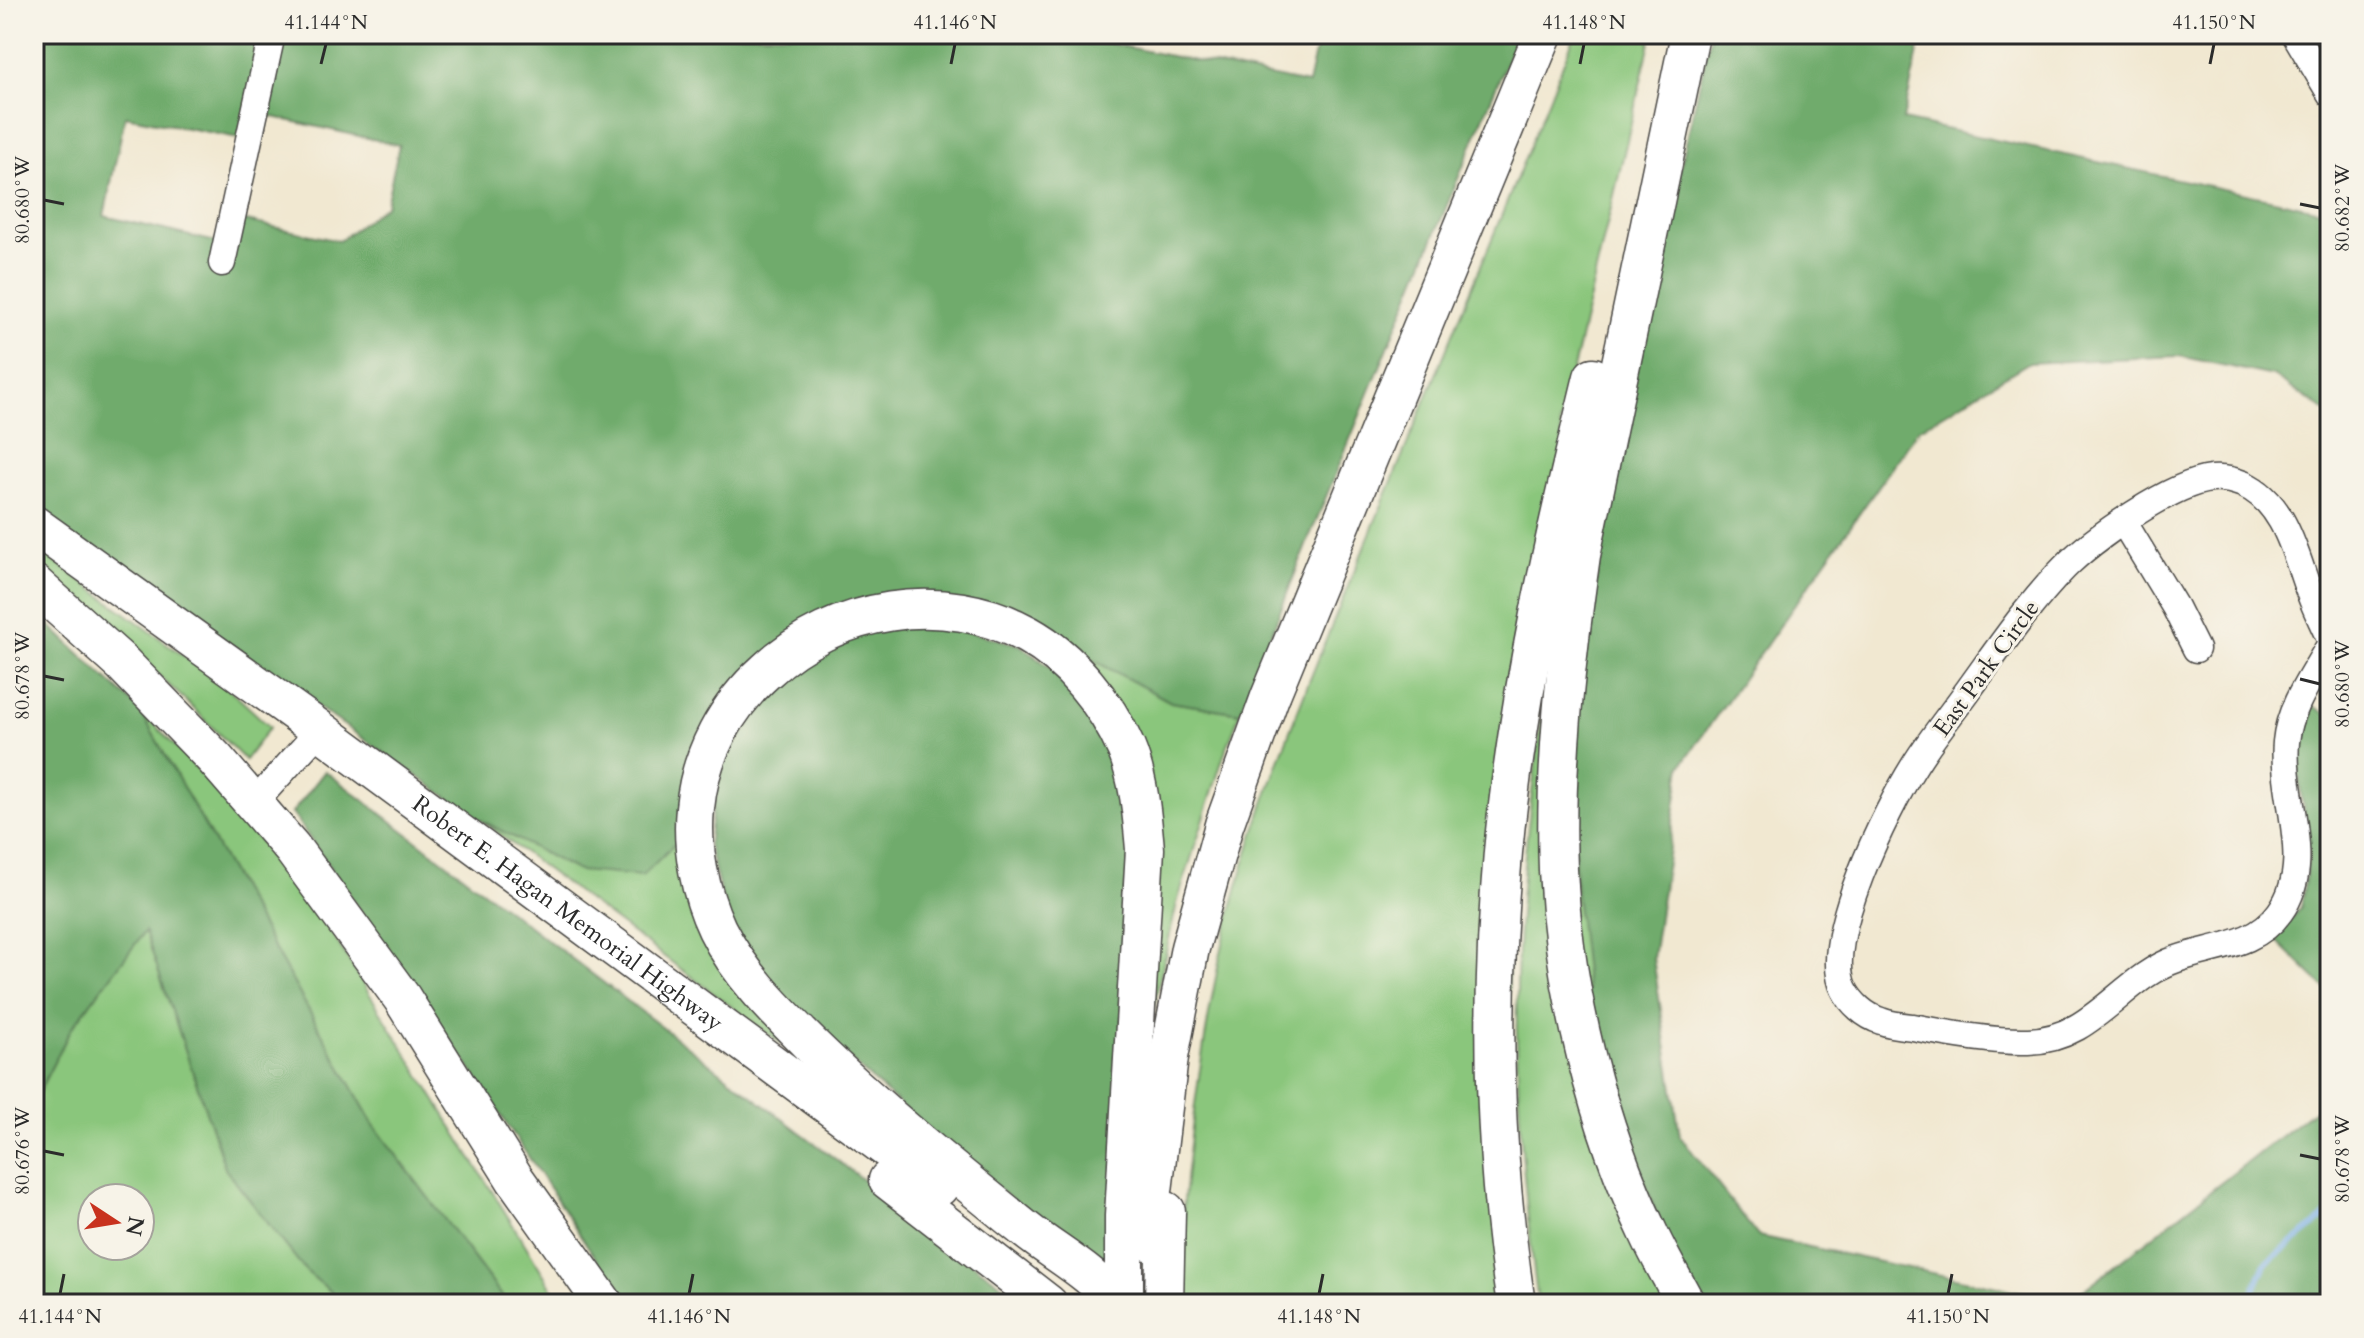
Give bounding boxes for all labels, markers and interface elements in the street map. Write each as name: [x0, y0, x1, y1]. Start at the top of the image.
text: 41.144°N: [284, 9, 368, 36]
text: 41.146°N: [913, 9, 997, 36]
text: 41.148°N: [1542, 9, 1626, 36]
text: 41.150°N: [2172, 9, 2256, 36]
text: 80.680°W: [9, 155, 36, 244]
text: 80.682°W: [2329, 163, 2356, 252]
street label: East Park Circle: [1926, 593, 2047, 743]
text: 80.678°W: [9, 631, 36, 720]
text: 80.680°W: [2329, 639, 2356, 728]
street label: Robert E. Hagan Memorial Highway: [405, 788, 730, 1039]
text: 80.676°W: [9, 1106, 36, 1195]
text: 80.678°W: [2329, 1114, 2356, 1203]
north arrow: [76, 1182, 156, 1262]
text: N: [118, 1213, 151, 1238]
text: 41.144°N: [18, 1303, 102, 1330]
text: 41.146°N: [647, 1303, 731, 1330]
text: 41.148°N: [1277, 1303, 1361, 1330]
text: 41.150°N: [1906, 1303, 1990, 1330]

